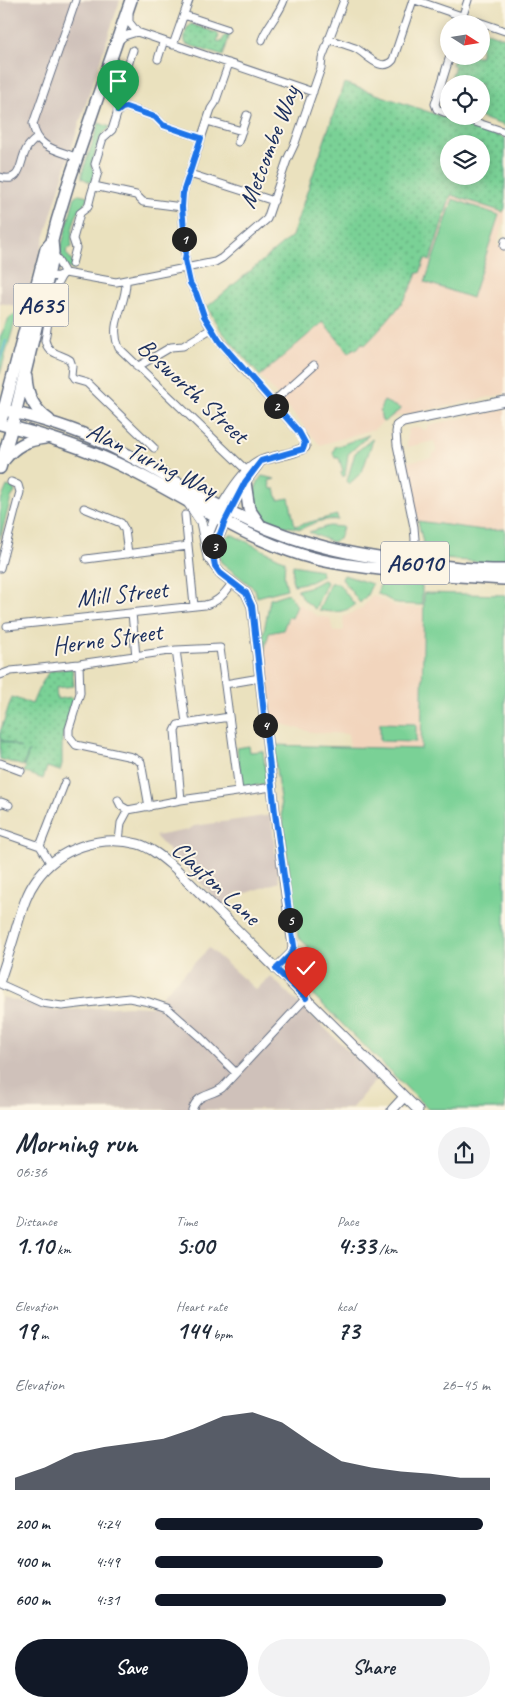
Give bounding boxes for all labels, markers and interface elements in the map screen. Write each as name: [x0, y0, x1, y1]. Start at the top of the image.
north arrow: [440, 15, 490, 65]
map controls: [440, 15, 490, 185]
pin: [97, 60, 139, 111]
icon: arrive: [104, 67, 132, 95]
button: locate: [440, 75, 490, 125]
street label: Metcombe Way: [231, 80, 307, 213]
button: layers: [440, 135, 490, 185]
pin: 1: [172, 226, 196, 252]
text: 1: [181, 231, 188, 248]
road number: A635: [13, 284, 68, 326]
street label: Bosworth Street: [131, 331, 257, 453]
pin: 2: [264, 394, 288, 418]
text: 2: [273, 398, 280, 415]
street label: Alan Turing Way: [82, 415, 225, 506]
pin: 3: [202, 534, 226, 558]
text: 3: [211, 538, 218, 555]
road number: A6010: [381, 542, 449, 584]
street label: Mill Street: [75, 573, 172, 615]
street label: Herne Street: [50, 615, 167, 663]
pin: 4: [252, 712, 278, 738]
text: 4: [262, 717, 269, 734]
street label: Clayton Lane: [165, 834, 269, 934]
pin: 5: [278, 908, 302, 932]
text: 5: [287, 912, 294, 929]
pin: [285, 947, 327, 998]
icon: check: [292, 954, 320, 982]
text: Morning run: [15, 1125, 137, 1160]
button: share: [438, 1127, 490, 1179]
text: 06:36: [15, 1162, 47, 1182]
text: Distance: [15, 1213, 57, 1230]
text: Time: [176, 1213, 197, 1230]
text: Pace: [337, 1213, 359, 1230]
text: 1.10: [15, 1230, 54, 1262]
text: 5:00: [176, 1230, 214, 1262]
text: 4:33: [337, 1230, 376, 1262]
text: km: [54, 1241, 71, 1258]
text: /km: [376, 1241, 397, 1258]
text: Elevation: [15, 1298, 58, 1315]
text: Heart rate: [176, 1298, 227, 1315]
text: kcal: [337, 1298, 356, 1315]
text: 19: [15, 1315, 37, 1347]
text: 144: [176, 1315, 210, 1347]
text: 73: [337, 1315, 359, 1347]
text: m: [37, 1326, 48, 1343]
text: bpm: [210, 1326, 232, 1343]
text: Elevation: [15, 1375, 64, 1395]
text: 26–45 m: [441, 1375, 490, 1395]
text: 200 m: [15, 1514, 50, 1534]
text: 4:24: [95, 1514, 120, 1534]
text: 400 m: [15, 1552, 50, 1572]
text: 4:49: [95, 1552, 120, 1572]
text: 600 m: [15, 1590, 50, 1610]
text: 4:31: [95, 1590, 120, 1610]
button: Save: [15, 1639, 248, 1697]
button: Share: [258, 1639, 490, 1697]

